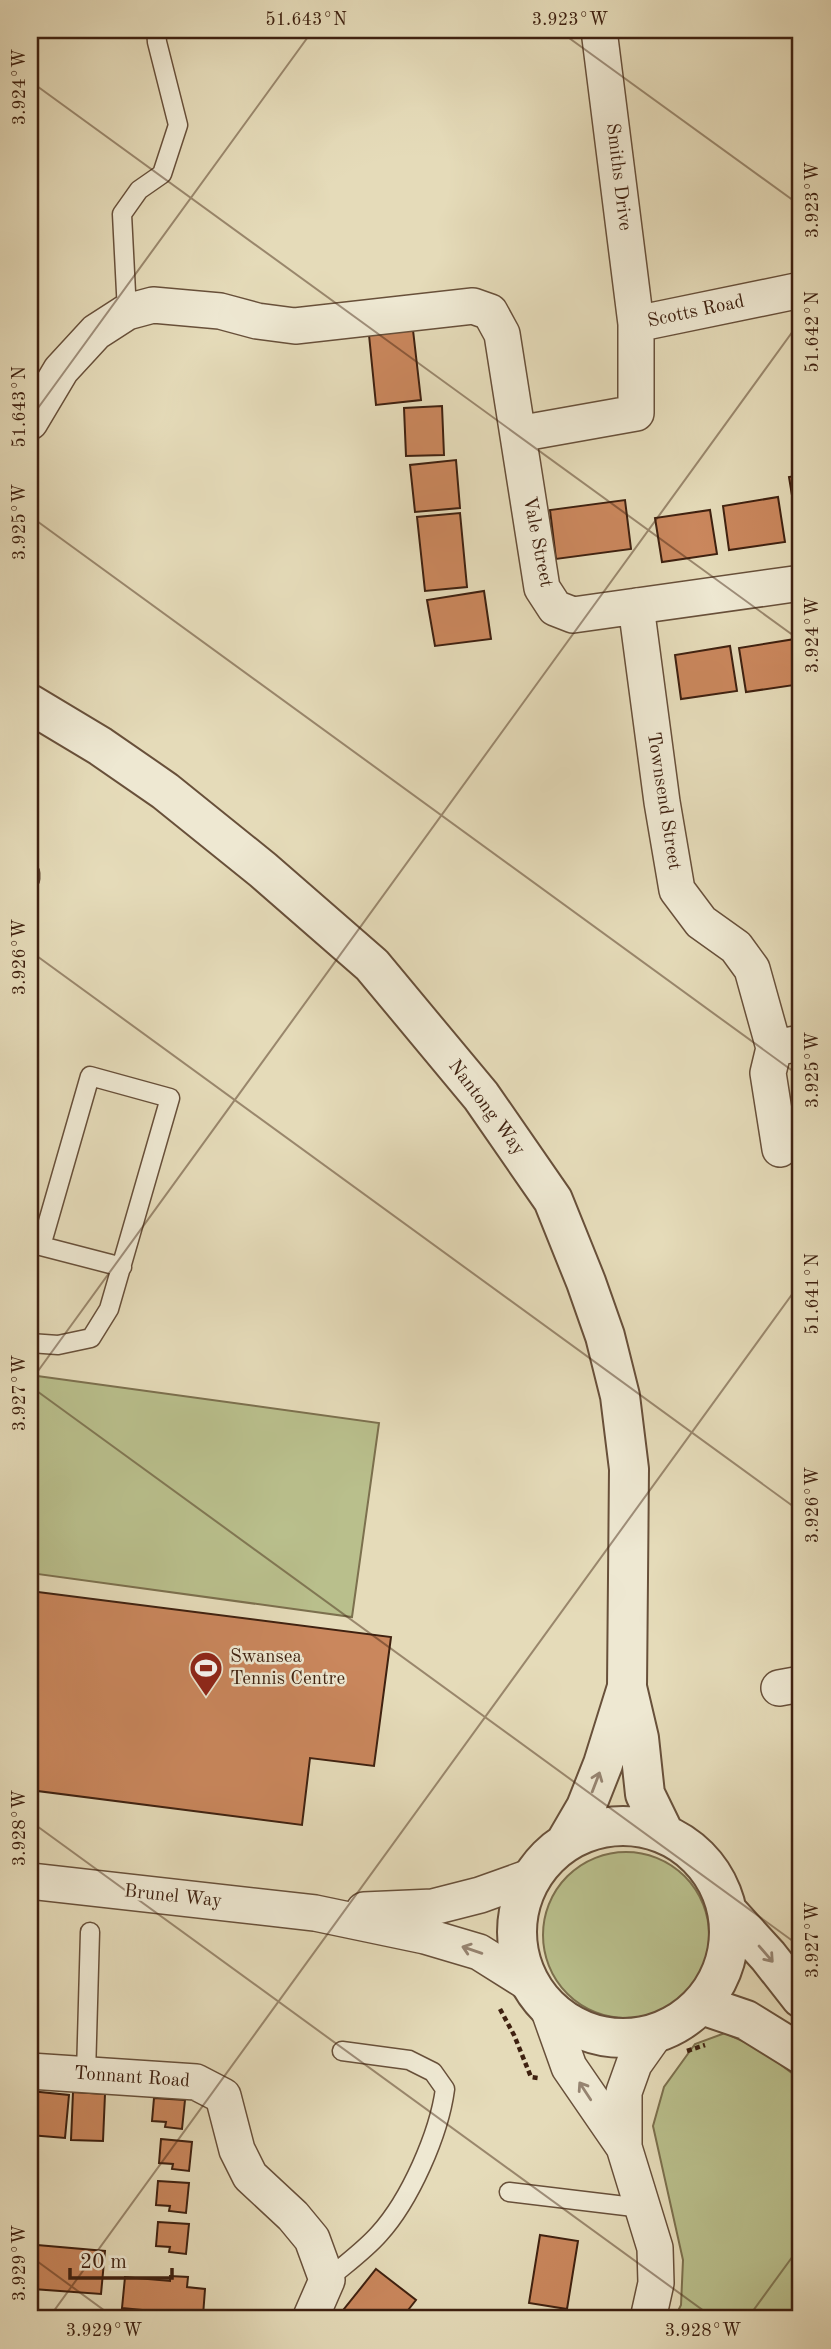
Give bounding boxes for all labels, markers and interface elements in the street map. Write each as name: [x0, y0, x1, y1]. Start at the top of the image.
text: 51.643°N: [265, 11, 347, 29]
text: 3.923°W: [532, 11, 608, 29]
text: 3.924°W: [11, 49, 29, 125]
street label: Smiths Drive: [602, 122, 634, 232]
text: 3.923°W: [804, 162, 822, 238]
text: 51.642°N: [804, 291, 822, 373]
street label: Scotts Road: [646, 292, 746, 332]
text: 51.643°N: [11, 366, 29, 448]
text: 3.925°W: [11, 484, 29, 560]
street label: Vale Street: [519, 495, 555, 589]
text: 3.924°W: [804, 597, 822, 673]
street label: Townsend Street: [643, 731, 683, 871]
text: 3.926°W: [11, 919, 29, 995]
text: 3.925°W: [804, 1032, 822, 1108]
street label: Nantong Way: [444, 1057, 528, 1159]
text: 51.641°N: [804, 1253, 822, 1335]
text: 3.927°W: [11, 1355, 29, 1431]
text: 3.926°W: [804, 1467, 822, 1543]
place label: Swansea Tennis Centre: [230, 1648, 345, 1689]
sports icon: Swansea Tennis Centre: [187, 1649, 225, 1698]
one-way arrow: [591, 1772, 603, 1794]
text: 3.928°W: [11, 1790, 29, 1866]
street label: Brunel Way: [123, 1882, 223, 1912]
text: 3.927°W: [804, 1902, 822, 1978]
one-way arrow: [461, 1943, 483, 1955]
one-way arrow: [758, 1945, 774, 1963]
street label: Tonnant Road: [73, 2064, 191, 2092]
one-way arrow: [577, 2082, 591, 2102]
text: 3.929°W: [11, 2225, 29, 2301]
scale bar: [70, 2237, 172, 2281]
text: 20 m: [80, 2252, 127, 2273]
text: 3.929°W: [66, 2322, 142, 2340]
text: 3.928°W: [665, 2322, 741, 2340]

